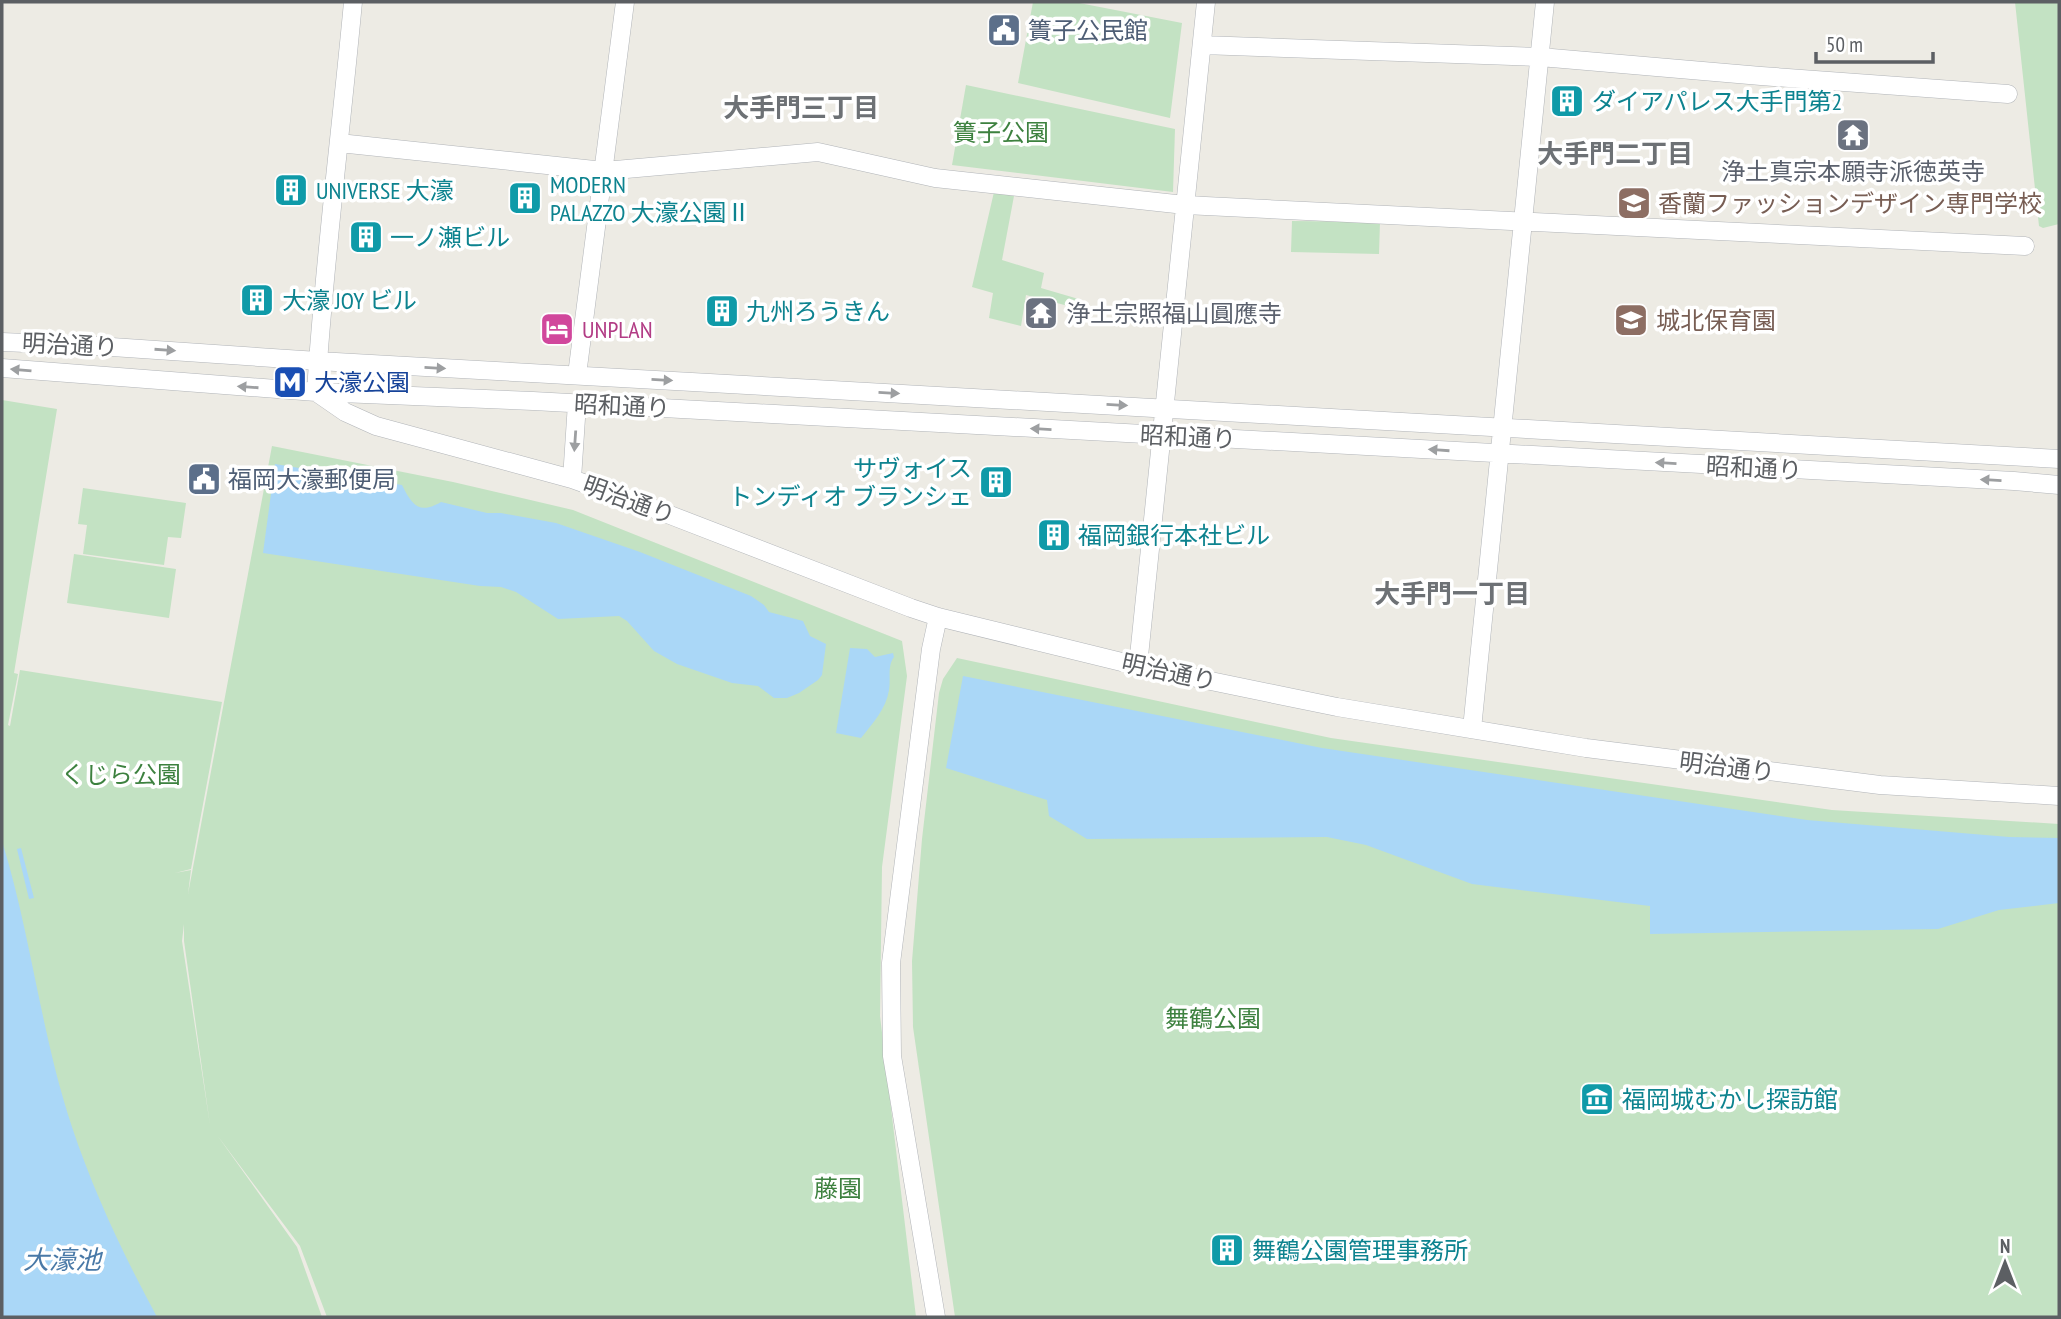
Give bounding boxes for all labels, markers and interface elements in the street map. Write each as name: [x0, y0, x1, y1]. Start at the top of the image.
public building icon: 簀子公民館: [985, 11, 1023, 49]
place label: 簀子公民館: [1028, 15, 1148, 46]
scale bar: [1816, 21, 1933, 65]
text: 50 m: [1826, 31, 1863, 58]
building icon: ダイアパレス大手門第2: [1548, 82, 1586, 120]
place label: ダイアパレス大手門第2: [1592, 86, 1842, 117]
district label: 大手門三丁目: [723, 91, 879, 124]
temple icon: 浄土真宗本願寺派徳英寺: [1834, 116, 1872, 154]
park label: 簀子公園: [953, 117, 1049, 148]
district label: 大手門二丁目: [1537, 137, 1693, 170]
place label: 浄土真宗本願寺派徳英寺: [1721, 156, 1985, 187]
place label: MODERN PALAZZO 大濠公園Ⅱ: [550, 169, 751, 228]
building icon: UNIVERSE 大濠: [272, 171, 310, 209]
place label: UNIVERSE 大濠: [316, 175, 454, 206]
building icon: MODERN PALAZZO 大濠公園Ⅱ: [506, 179, 544, 217]
school or university icon: 香蘭ファッションデザイン専門学校: [1615, 184, 1653, 222]
place label: 香蘭ファッションデザイン専門学校: [1658, 188, 2042, 219]
building icon: 一ノ瀬ビル: [347, 218, 385, 256]
place label: 一ノ瀬ビル: [390, 222, 510, 253]
building icon: 大濠 JOY ビル: [238, 281, 276, 319]
place label: 大濠 JOY ビル: [282, 285, 417, 316]
building icon: 九州ろうきん: [703, 292, 741, 330]
temple icon: 浄土宗照福山圓應寺: [1022, 294, 1060, 332]
place label: 九州ろうきん: [746, 296, 890, 327]
place label: 浄土宗照福山圓應寺: [1066, 298, 1282, 329]
school or university icon: 城北保育園: [1612, 301, 1650, 339]
place label: 城北保育園: [1656, 305, 1776, 336]
hotel icon: UNPLAN: [538, 310, 576, 348]
place label: UNPLAN: [582, 314, 653, 345]
street label: 明治通り: [21, 327, 119, 363]
one-way arrow: [154, 345, 176, 356]
one-way arrow: [424, 362, 446, 373]
metro station icon: 大濠公園: [271, 363, 309, 401]
one-way arrow: [10, 364, 32, 375]
place label: 大濠公園: [314, 367, 410, 398]
one-way arrow: [651, 375, 673, 386]
one-way arrow: [237, 381, 259, 392]
one-way arrow: [879, 387, 901, 398]
street label: 昭和通り: [573, 388, 671, 424]
one-way arrow: [1106, 399, 1128, 410]
street label: 昭和通り: [1139, 419, 1237, 455]
one-way arrow: [1029, 423, 1051, 434]
one-way arrow: [569, 430, 580, 452]
one-way arrow: [1428, 445, 1450, 456]
street label: 昭和通り: [1705, 450, 1803, 486]
place label: サヴォイス トンディオ ブランシェ: [729, 453, 972, 512]
one-way arrow: [1655, 457, 1677, 468]
public building icon: 福岡大濠郵便局: [185, 460, 223, 498]
building icon: サヴォイス トンディオ ブランシェ: [977, 463, 1015, 501]
place label: 福岡大濠郵便局: [228, 464, 396, 495]
street label: 明治通り: [579, 469, 679, 531]
one-way arrow: [1980, 474, 2002, 485]
building icon: 福岡銀行本社ビル: [1035, 516, 1073, 554]
place label: 福岡銀行本社ビル: [1078, 520, 1270, 551]
district label: 大手門一丁目: [1374, 577, 1530, 610]
street label: 明治通り: [1119, 647, 1219, 697]
street label: 明治通り: [1677, 746, 1777, 788]
park label: くじら公園: [61, 759, 181, 790]
park label: 舞鶴公園: [1165, 1003, 1261, 1034]
museum icon: 福岡城むかし探訪館: [1578, 1080, 1616, 1118]
place label: 福岡城むかし探訪館: [1622, 1084, 1838, 1115]
park label: 藤園: [814, 1173, 862, 1204]
north arrow: [1970, 1228, 2040, 1298]
building icon: 舞鶴公園管理事務所: [1208, 1231, 1246, 1269]
text: N: [2000, 1234, 2010, 1258]
place label: 舞鶴公園管理事務所: [1252, 1235, 1468, 1266]
water label: 大濠池: [23, 1243, 104, 1276]

